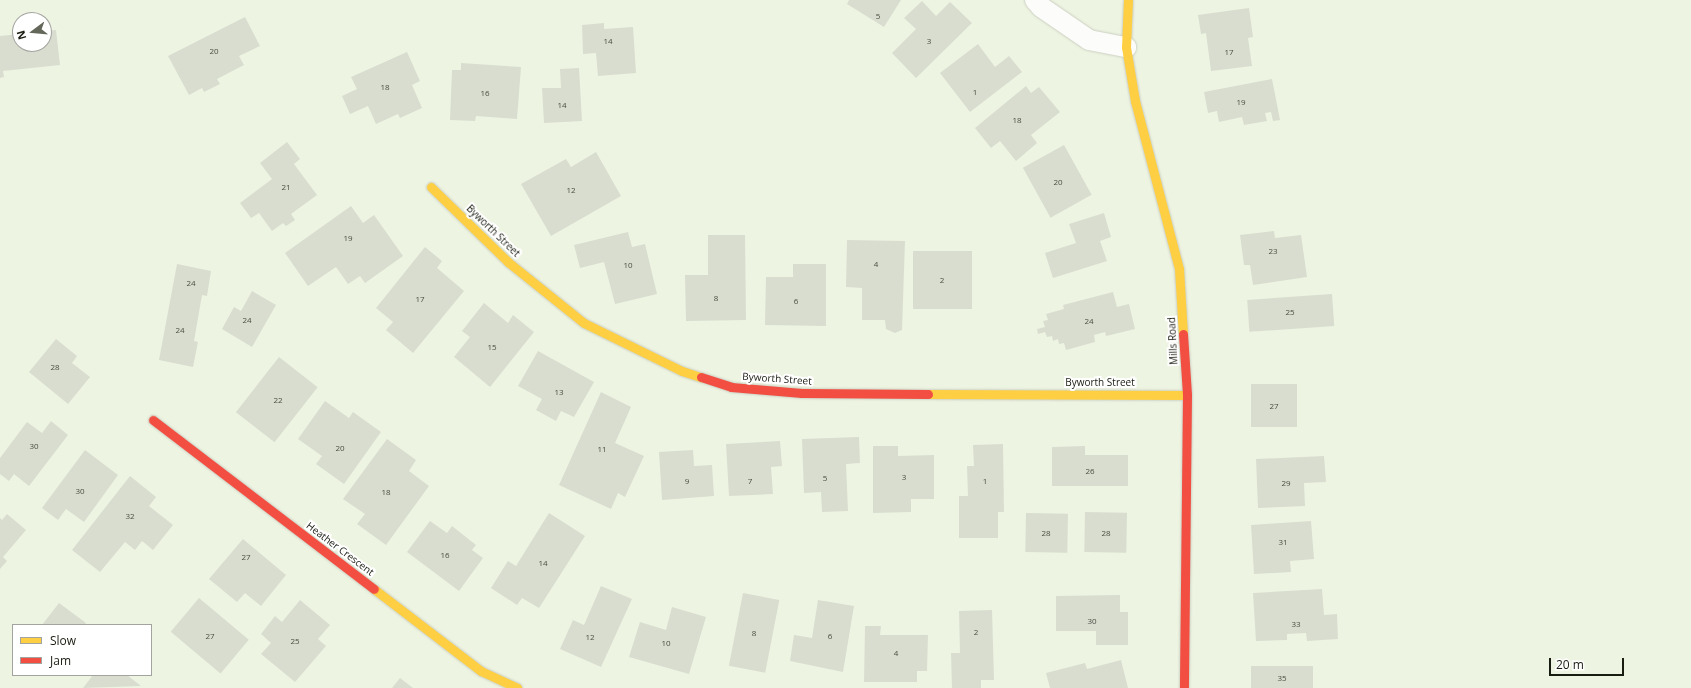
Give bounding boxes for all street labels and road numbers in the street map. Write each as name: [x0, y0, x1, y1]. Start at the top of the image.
street label: Byworth Street: [464, 203, 522, 259]
street label: Mills Road: [1166, 317, 1180, 365]
street label: Byworth Street: [742, 371, 812, 387]
street label: Byworth Street: [1065, 377, 1135, 389]
street label: Heather Crescent: [304, 520, 376, 578]

